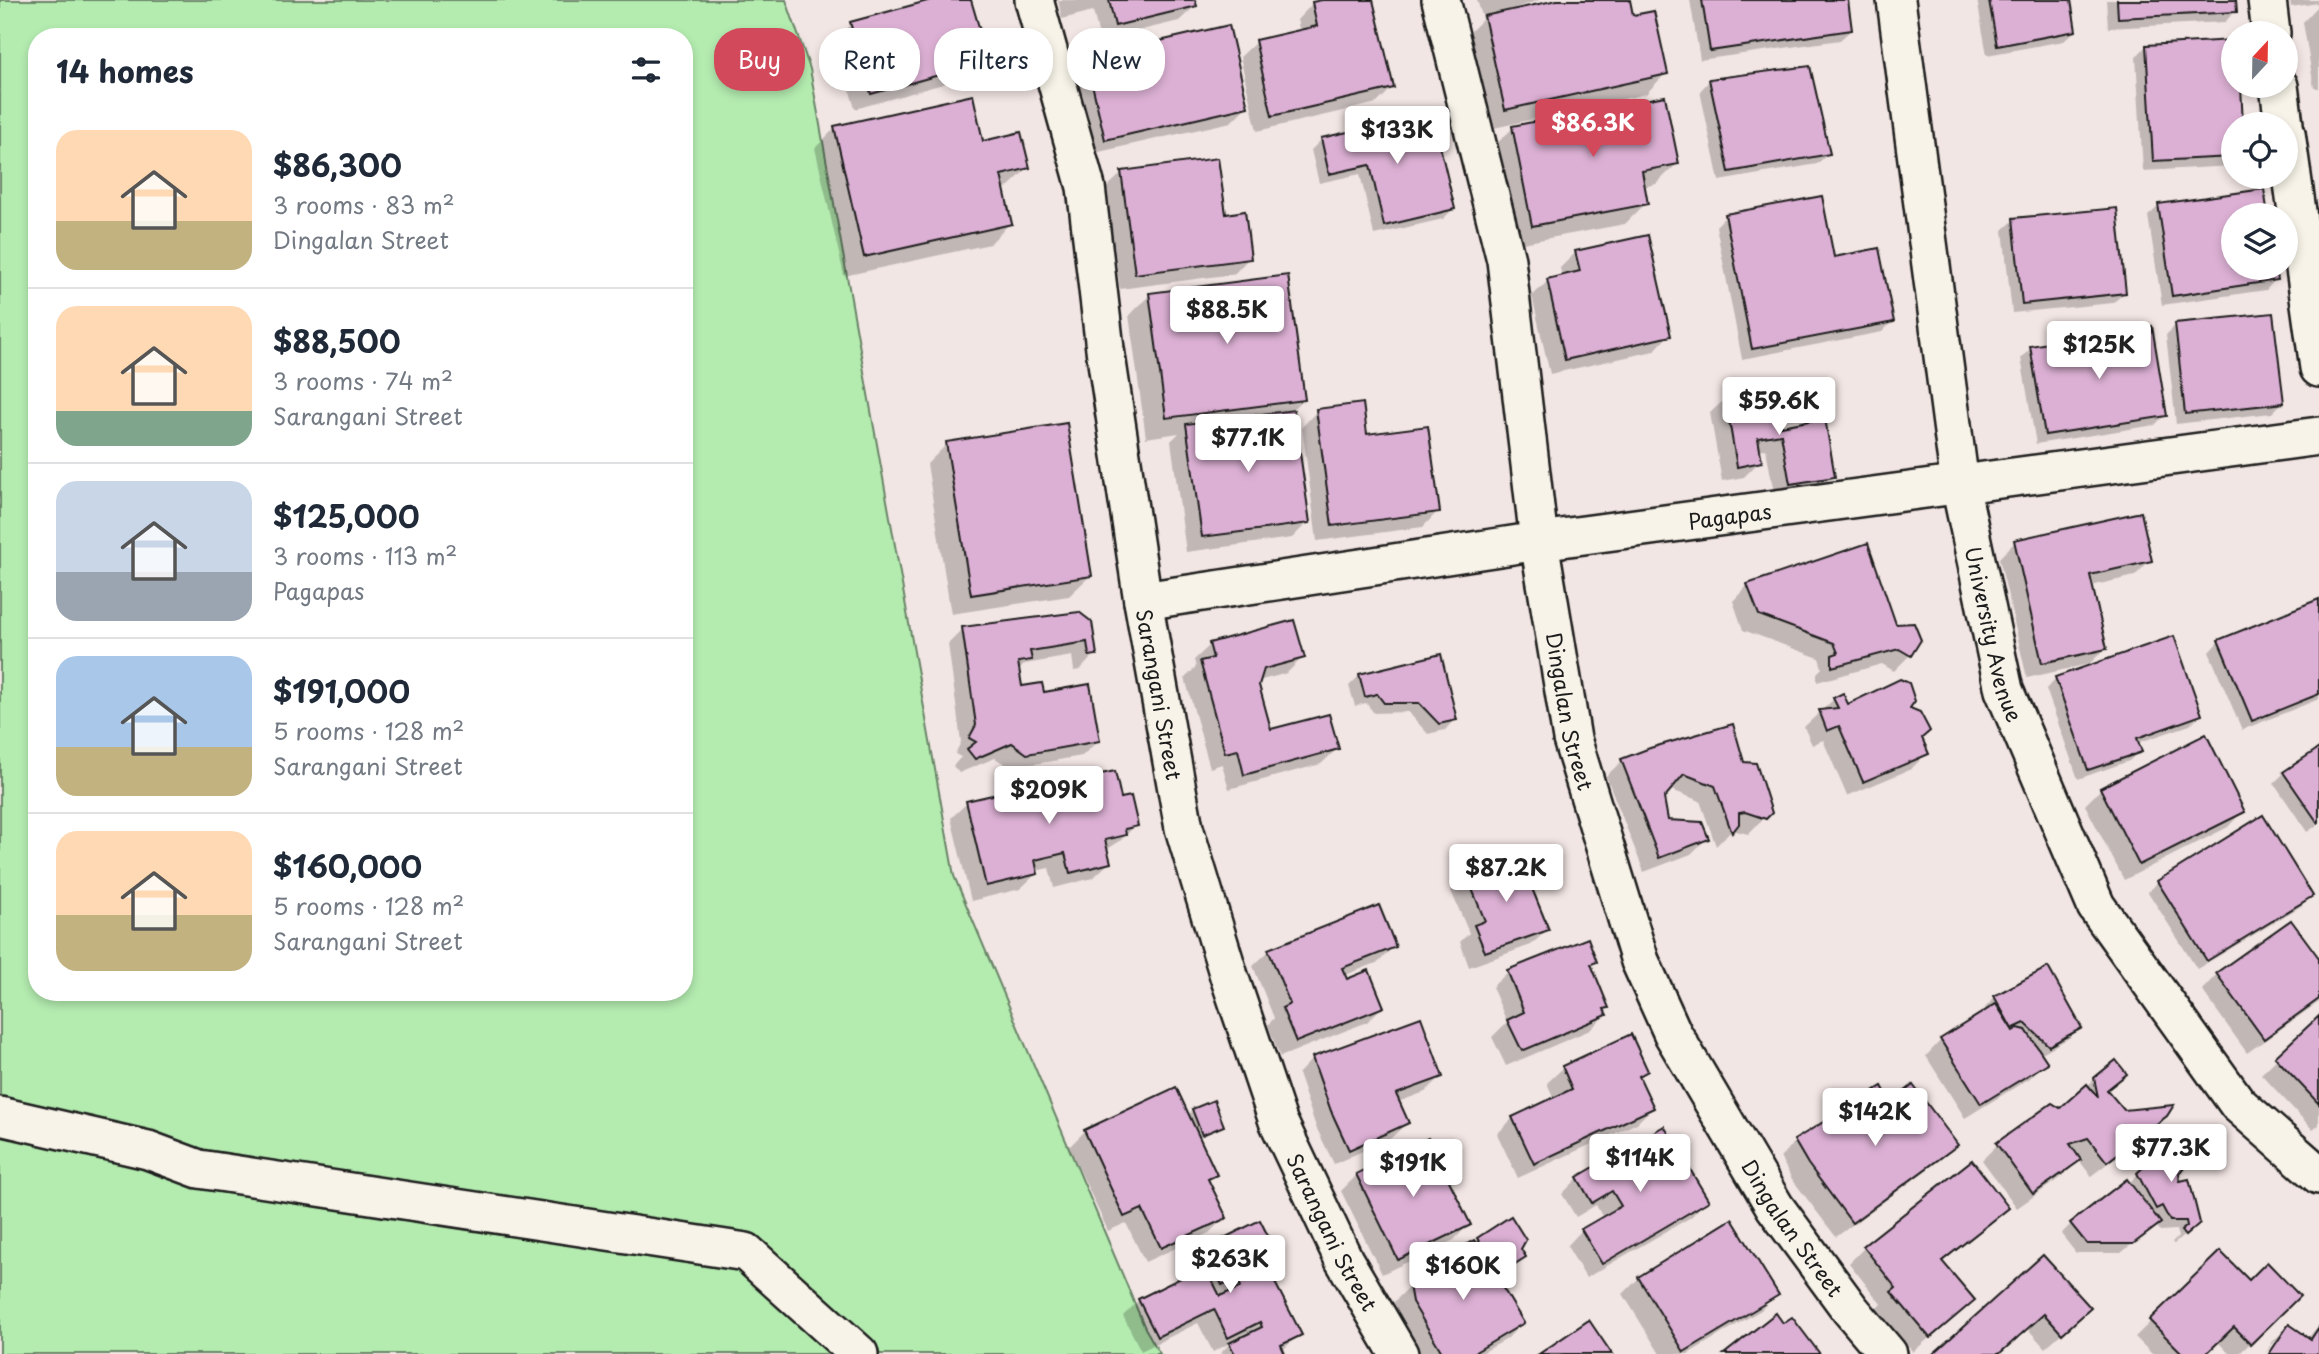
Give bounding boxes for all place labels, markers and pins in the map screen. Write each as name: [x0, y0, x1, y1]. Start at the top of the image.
pin: $86.3K: [1536, 100, 1650, 159]
pin: $133K: [1348, 106, 1446, 166]
pin: $88.5K: [1170, 286, 1284, 346]
pin: $125K: [2050, 322, 2148, 381]
pin: $59.6K: [1722, 378, 1836, 437]
pin: $77.1K: [1191, 414, 1305, 474]
pin: $209K: [1000, 766, 1098, 826]
pin: $87.2K: [1449, 844, 1563, 904]
pin: $142K: [1826, 1088, 1924, 1148]
pin: $77.3K: [2114, 1124, 2228, 1184]
pin: $114K: [1591, 1134, 1689, 1194]
pin: $191K: [1364, 1140, 1462, 1199]
pin: $263K: [1181, 1236, 1279, 1295]
pin: $160K: [1414, 1242, 1512, 1302]

